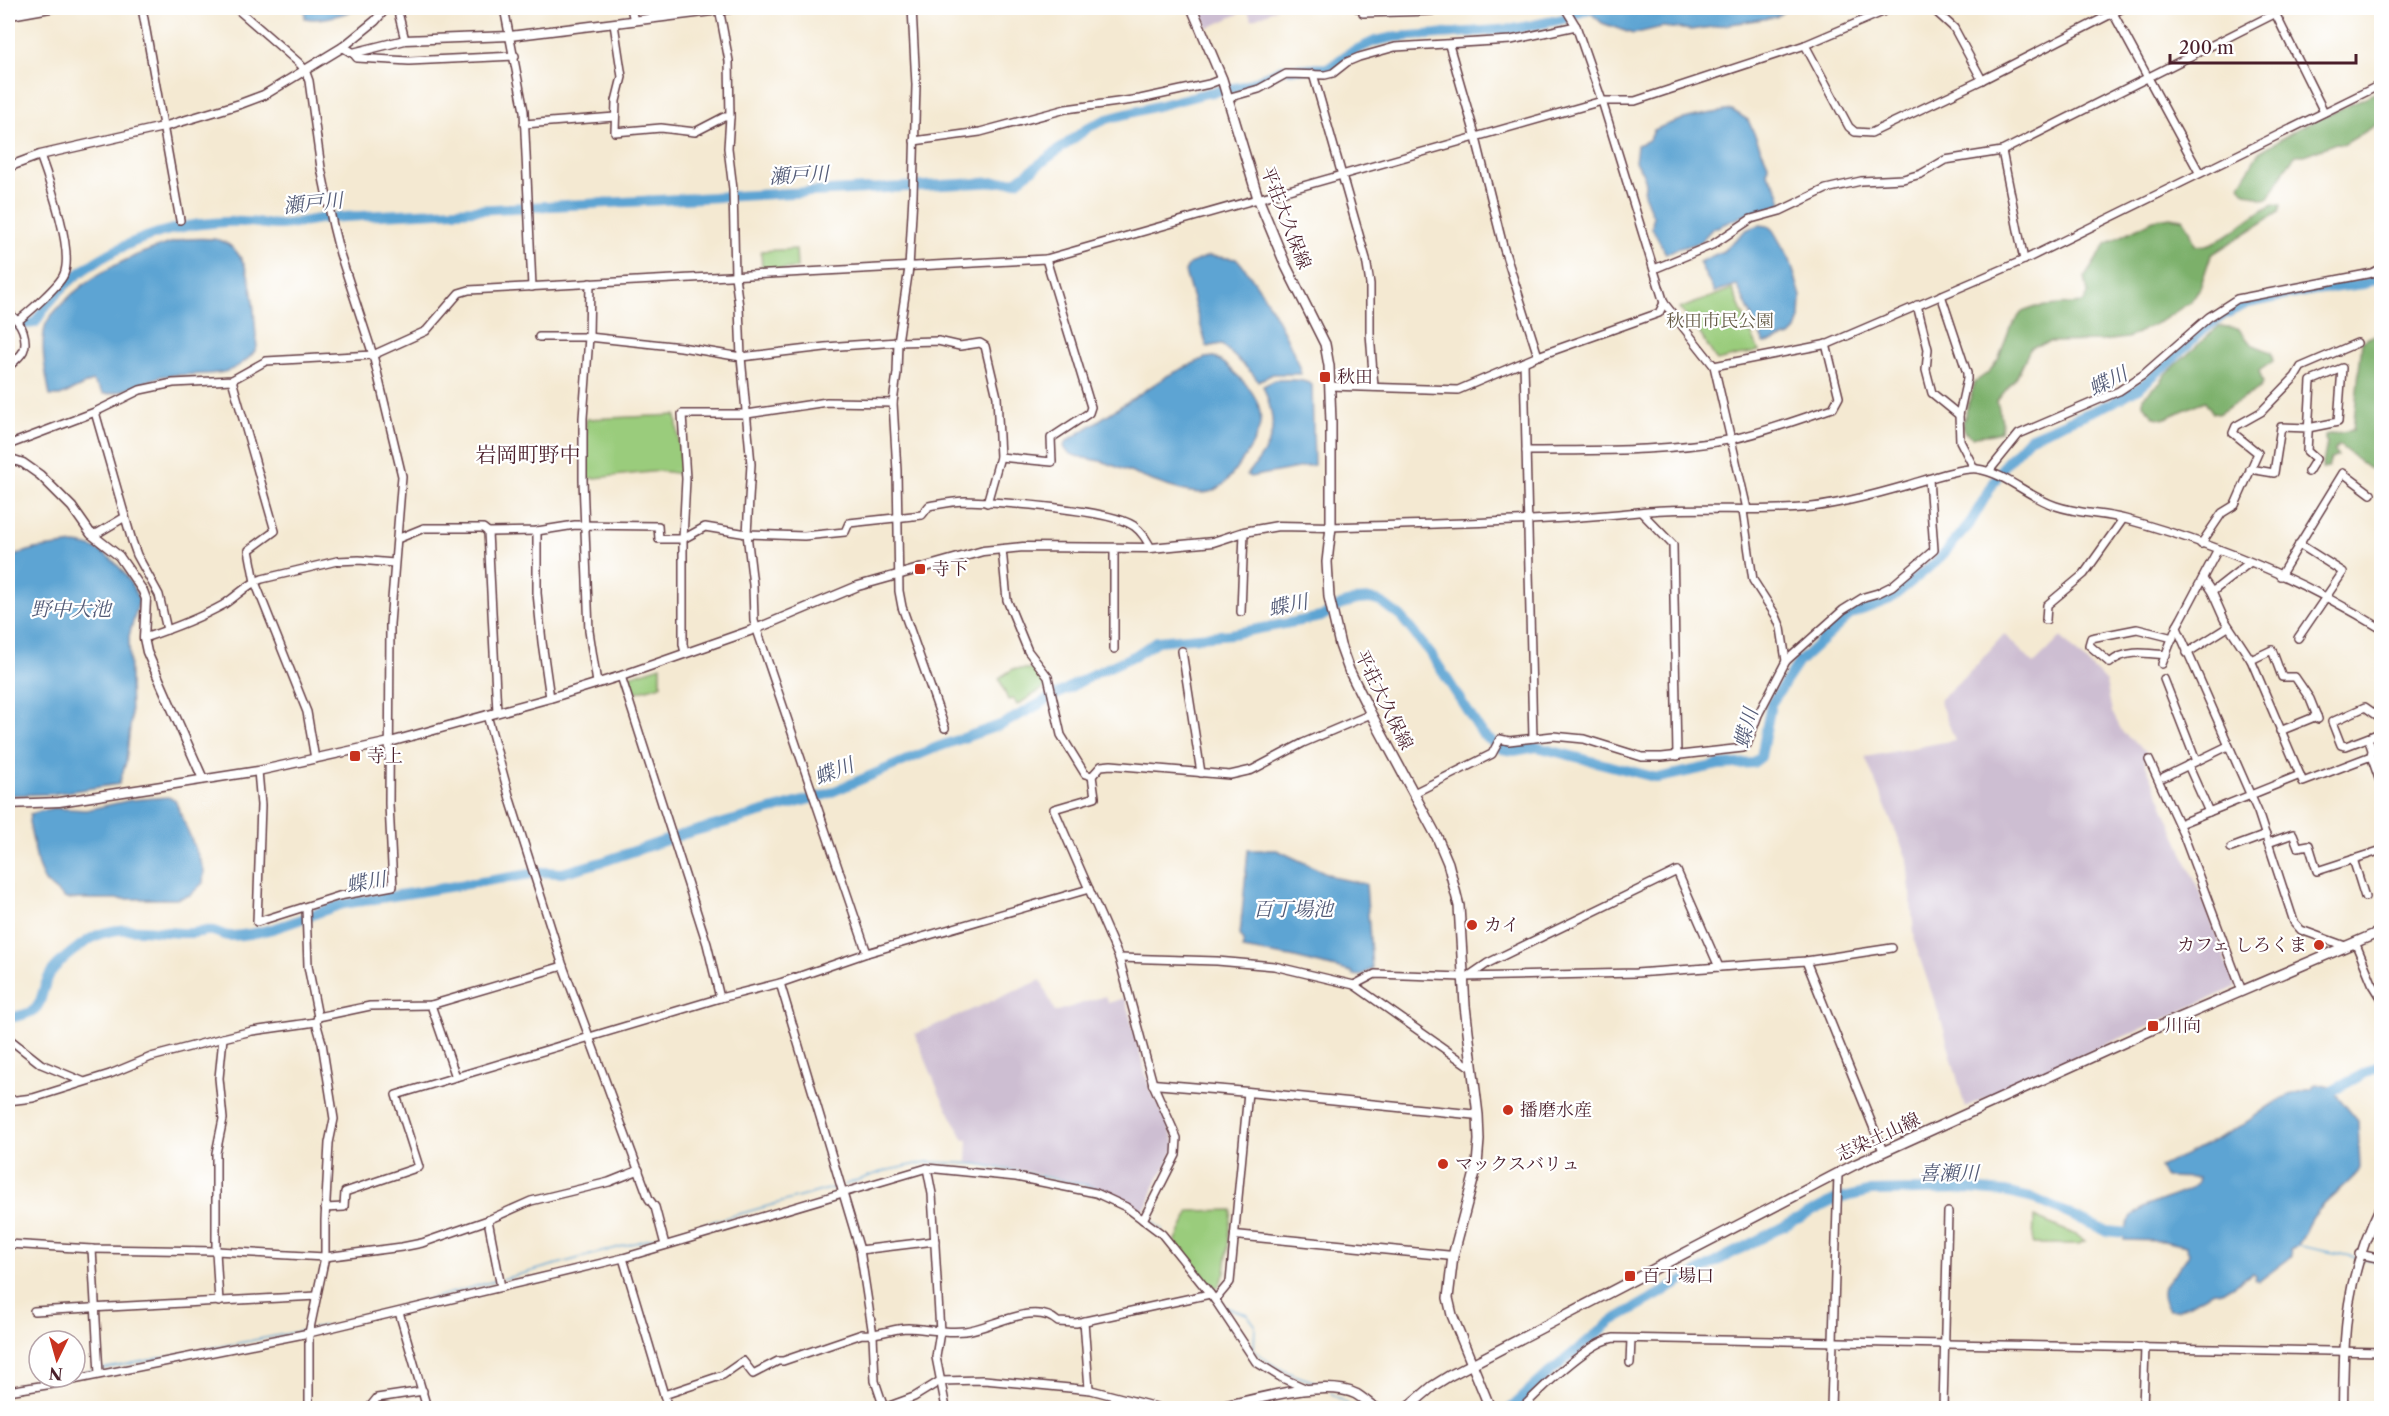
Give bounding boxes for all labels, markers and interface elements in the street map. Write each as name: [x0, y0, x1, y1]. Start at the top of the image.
scale bar: [2170, 27, 2356, 65]
text: 200 m: [2179, 37, 2234, 59]
water label: 瀬戸川: [768, 161, 832, 189]
street label: 平荘大久保線: [1256, 164, 1316, 272]
water label: 瀬戸川: [282, 188, 346, 218]
park label: 秋田市民公園: [1666, 310, 1774, 332]
water label: 蝶川: [2085, 361, 2133, 401]
place label: 秋田: [1337, 366, 1373, 388]
marker: 秋田: [1318, 370, 1332, 384]
district label: 岩岡町野中: [476, 442, 581, 467]
place label: 寺下: [932, 558, 968, 580]
marker: 寺下: [913, 562, 927, 576]
water label: 蝶川: [1266, 589, 1312, 621]
water label: 野中大池: [31, 597, 113, 621]
street label: 平荘大久保線: [1350, 647, 1418, 753]
water label: 蝶川: [1729, 704, 1763, 750]
place label: 寺上: [367, 745, 403, 767]
marker: 寺上: [348, 749, 362, 763]
water label: 蝶川: [811, 752, 859, 789]
water label: 蝶川: [344, 866, 390, 897]
water label: 百丁場池: [1253, 897, 1335, 921]
place label: カイ: [1484, 914, 1519, 936]
marker: カイ: [1465, 918, 1479, 932]
place label: カフェ しろくま: [2177, 934, 2307, 956]
marker: カフェ しろくま: [2312, 938, 2326, 952]
place label: 川向: [2165, 1015, 2201, 1037]
marker: 川向: [2146, 1019, 2160, 1033]
place label: 播磨水産: [1520, 1099, 1592, 1121]
marker: 播磨水産: [1501, 1103, 1515, 1117]
street label: 志染土山線: [1833, 1108, 1923, 1166]
place label: マックスバリュ: [1455, 1153, 1580, 1175]
marker: マックスバリュ: [1436, 1157, 1450, 1171]
water label: 喜瀬川: [1919, 1161, 1981, 1185]
place label: 百丁場口: [1642, 1265, 1714, 1287]
marker: 百丁場口: [1623, 1269, 1637, 1283]
north arrow: [27, 1329, 87, 1389]
text: N: [48, 1363, 63, 1385]

